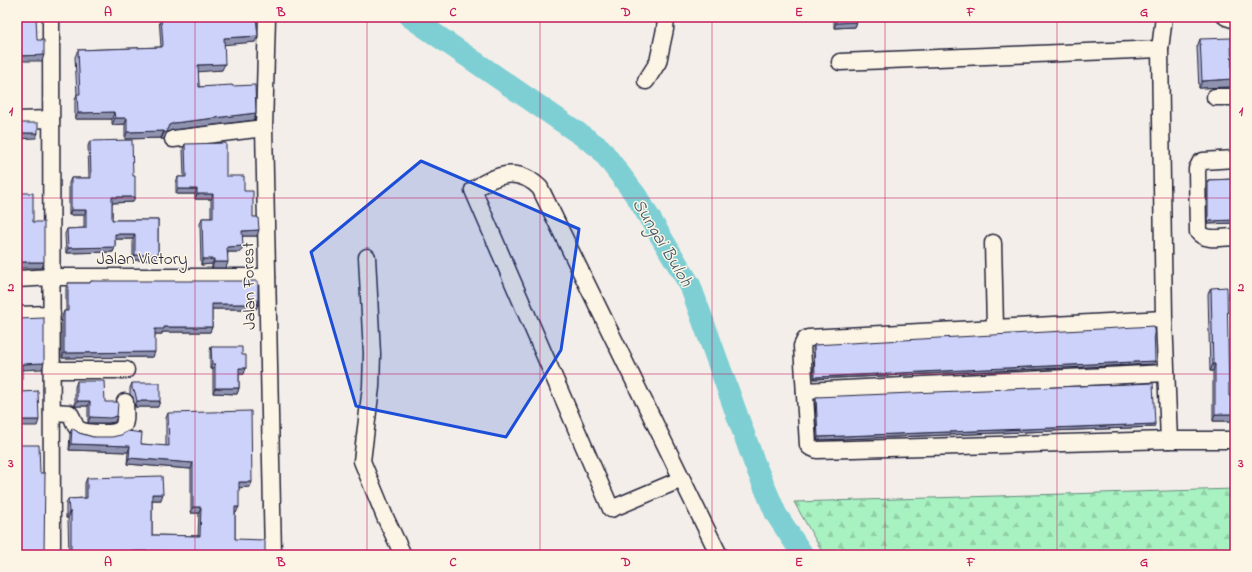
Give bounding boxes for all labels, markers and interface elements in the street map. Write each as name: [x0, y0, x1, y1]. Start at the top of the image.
text: A: [104, 3, 112, 22]
text: B: [276, 3, 286, 22]
text: C: [449, 3, 457, 22]
text: D: [620, 3, 631, 22]
text: E: [795, 3, 803, 22]
text: F: [966, 3, 976, 22]
text: G: [1140, 3, 1148, 22]
text: 1: [9, 102, 14, 121]
text: 1: [1239, 102, 1244, 121]
water label: Sungai Buloh: [625, 194, 698, 293]
street label: Jalan Forest: [236, 242, 263, 330]
street label: Jalan Victory: [97, 247, 187, 273]
text: 2: [7, 278, 15, 297]
text: 2: [1237, 278, 1245, 297]
text: 3: [7, 454, 14, 473]
text: 3: [1237, 454, 1244, 473]
text: A: [104, 553, 112, 572]
text: B: [276, 553, 286, 572]
text: C: [449, 553, 457, 572]
text: D: [620, 553, 631, 572]
text: E: [795, 553, 803, 572]
text: F: [966, 553, 976, 572]
text: G: [1140, 553, 1148, 572]

